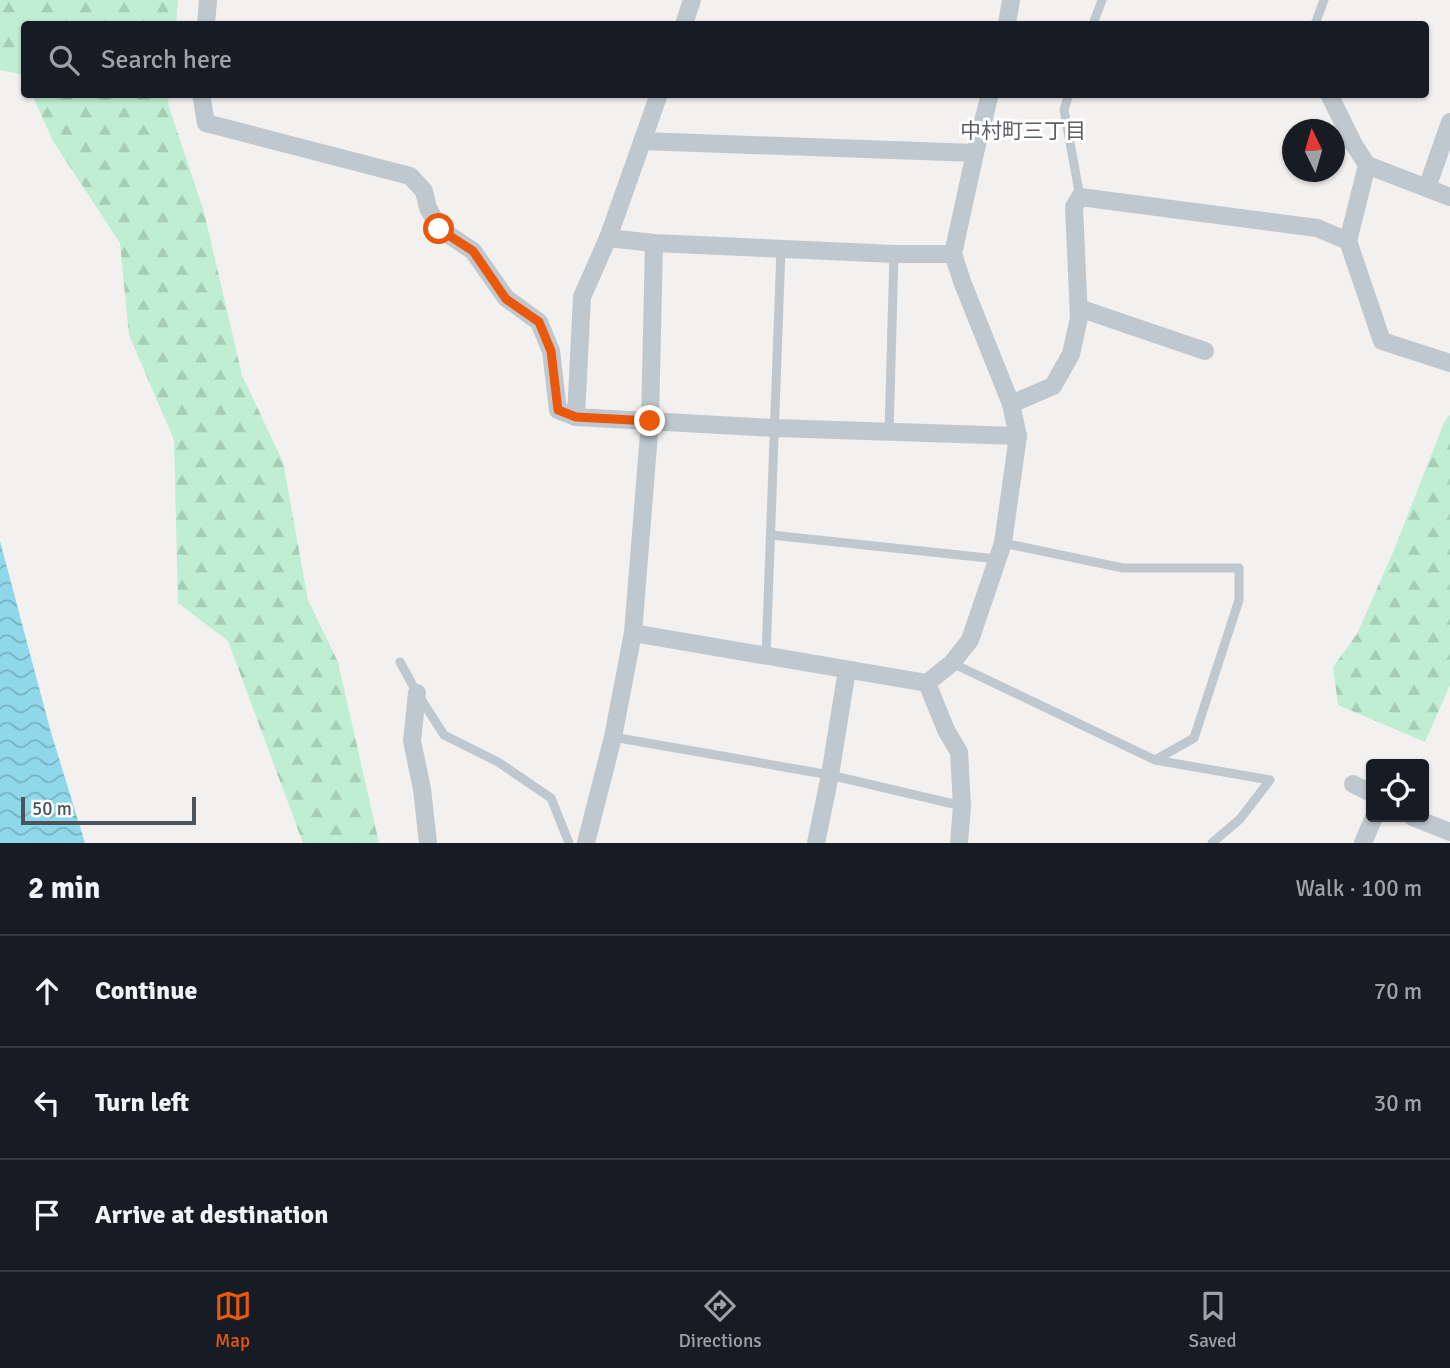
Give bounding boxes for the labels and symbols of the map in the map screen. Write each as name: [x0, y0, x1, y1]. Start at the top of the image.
district label: 中村町三丁目: [960, 118, 1086, 144]
north arrow: [1282, 119, 1345, 182]
route start: [423, 213, 454, 244]
route end: [634, 405, 665, 436]
scale bar: [21, 794, 196, 826]

